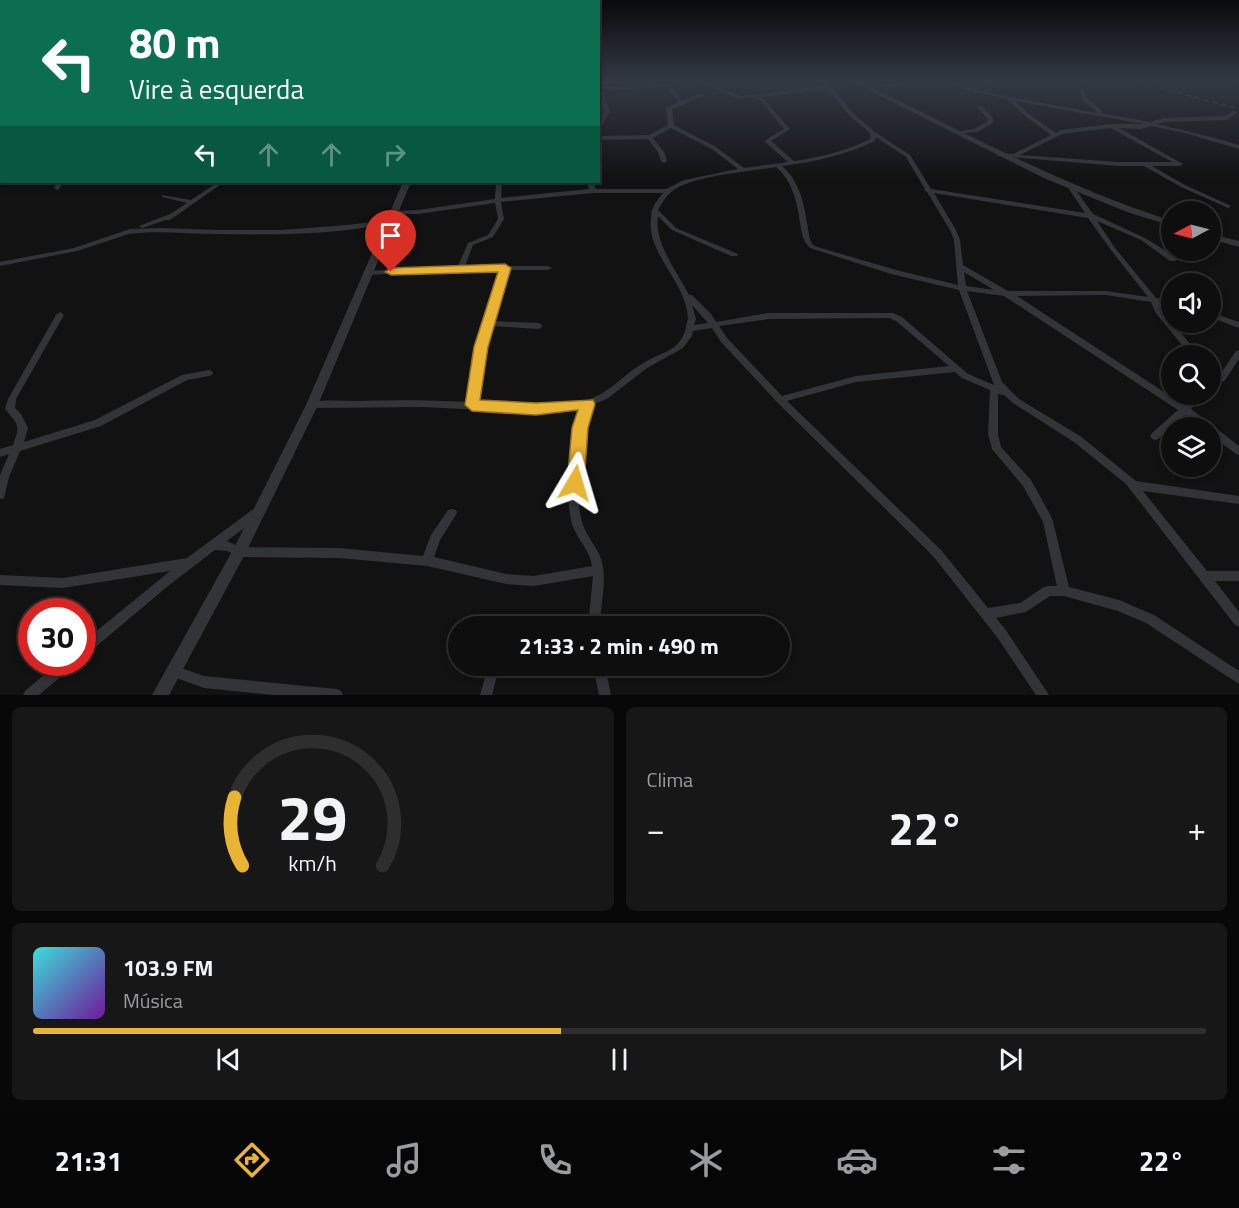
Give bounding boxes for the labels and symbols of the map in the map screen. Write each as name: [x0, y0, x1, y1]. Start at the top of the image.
north arrow: [1161, 201, 1221, 261]
pin: [365, 210, 416, 272]
position arrow: [543, 451, 607, 515]
speed limit sign: 30: [18, 598, 96, 676]

